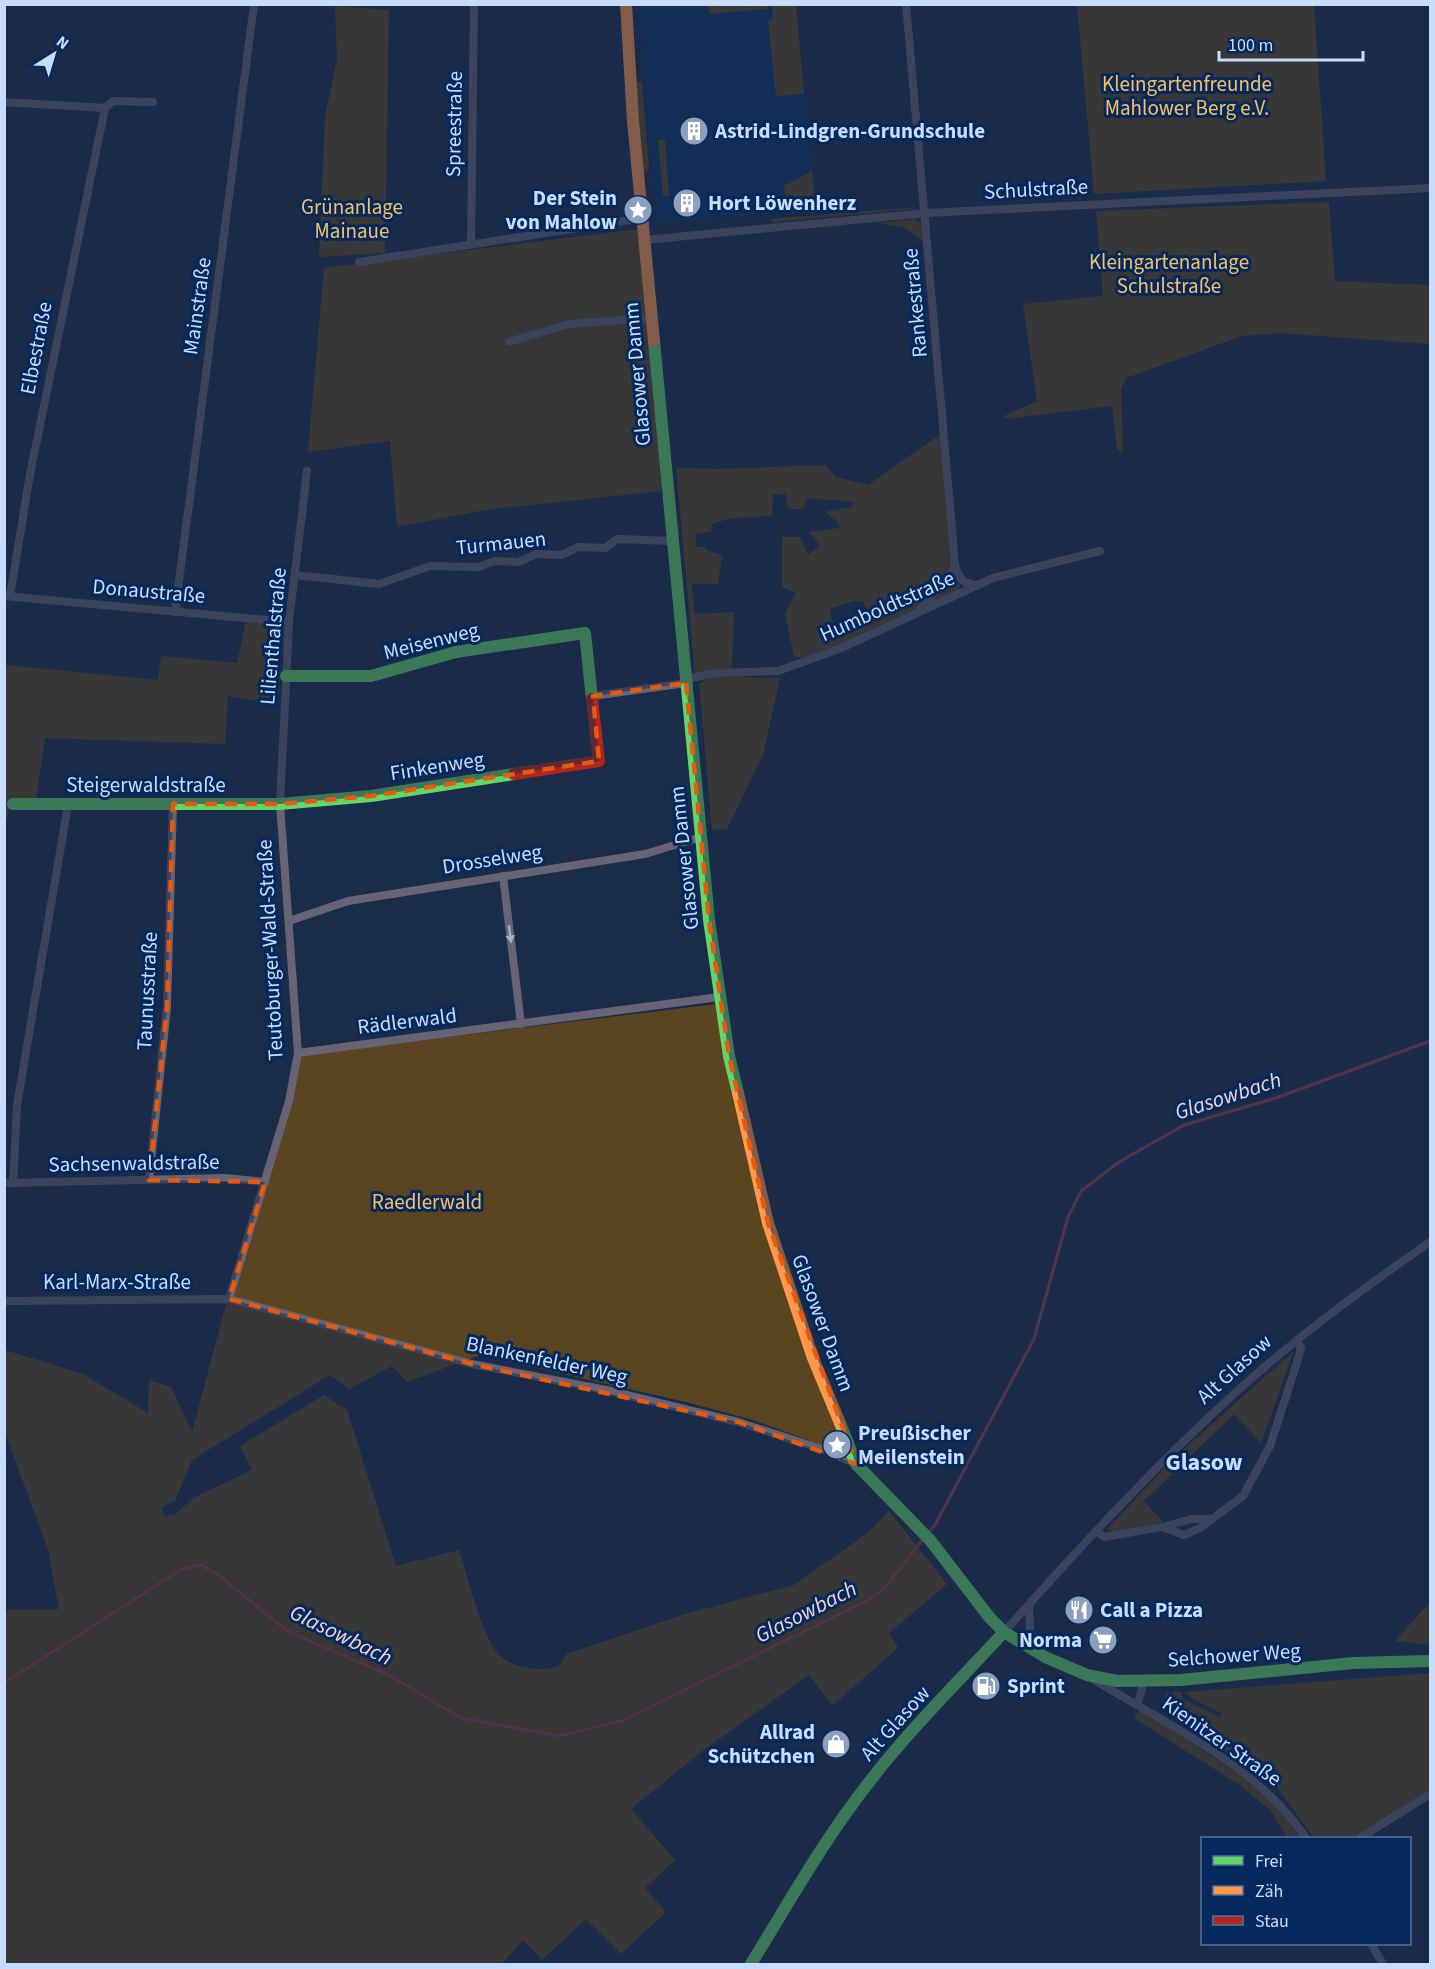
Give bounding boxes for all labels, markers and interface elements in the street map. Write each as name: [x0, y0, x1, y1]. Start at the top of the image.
north arrow: [24, 24, 84, 84]
scale bar: [1219, 24, 1363, 62]
text: N: [52, 31, 73, 55]
text: 100 m: [1228, 33, 1273, 58]
park label: Kleingartenfreunde Mahlower Berg e.V.: [1102, 69, 1272, 123]
street label: Spreestraße: [438, 71, 470, 177]
building icon: Astrid-Lindgren-Grundschule: [678, 115, 710, 147]
place label: Astrid-Lindgren-Grundschule: [714, 116, 985, 146]
street label: Schulstraße: [983, 171, 1089, 207]
place label: Der Stein von Mahlow: [505, 183, 617, 237]
building icon: Hort Löwenherz: [671, 187, 703, 219]
place label: Hort Löwenherz: [708, 188, 857, 218]
park label: Grünanlage Mainaue: [301, 192, 403, 246]
place icon: Der Stein von Mahlow: [622, 194, 654, 226]
street label: Rankestraße: [895, 247, 935, 359]
park label: Kleingartenanlage Schulstraße: [1089, 247, 1249, 301]
street label: Mainstraße: [175, 255, 219, 357]
street label: Elbestraße: [12, 299, 60, 397]
street label: Glasower Damm: [616, 301, 658, 447]
street label: Turmauen: [455, 523, 547, 563]
street label: Humboldtstraße: [815, 563, 959, 649]
street label: Lilienthalstraße: [252, 566, 294, 706]
street label: Donaustraße: [91, 571, 207, 611]
street label: Meisenweg: [380, 615, 482, 667]
street label: Finkenweg: [388, 744, 487, 788]
street label: Steigerwaldstraße: [66, 770, 226, 800]
street label: Glasower Damm: [662, 785, 706, 931]
street label: Drosselweg: [440, 836, 544, 882]
street label: Teutoburger-Wald-Straße: [249, 839, 291, 1061]
one-way arrow: [506, 924, 515, 943]
street label: Taunusstraße: [129, 931, 165, 1051]
street label: Rädlerwald: [356, 1000, 458, 1042]
water label: Glasowbach: [1171, 1064, 1285, 1128]
street label: Sachsenwaldstraße: [48, 1147, 220, 1179]
park label: Raedlerwald: [372, 1187, 482, 1217]
street label: Glasower Damm: [784, 1250, 862, 1396]
street label: Karl-Marx-Straße: [43, 1267, 191, 1297]
street label: Alt Glasow: [1190, 1327, 1278, 1411]
street label: Blankenfelder Weg: [464, 1328, 631, 1392]
place label: Preußischer Meilenstein: [858, 1418, 972, 1472]
place icon: Preußischer Meilenstein: [821, 1429, 853, 1461]
district label: Glasow: [1165, 1445, 1243, 1480]
water label: Glasowbach: [750, 1573, 862, 1651]
restaurant icon: Call a Pizza: [1063, 1594, 1095, 1626]
place label: Call a Pizza: [1100, 1595, 1203, 1625]
water label: Glasowbach: [284, 1596, 398, 1674]
supermarket icon: Norma: [1087, 1624, 1119, 1656]
place label: Norma: [1019, 1625, 1082, 1655]
street label: Selchower Weg: [1166, 1635, 1302, 1675]
fuel station icon: Sprint: [970, 1670, 1002, 1702]
place label: Sprint: [1007, 1671, 1065, 1701]
street label: Alt Glasow: [853, 1679, 937, 1767]
street label: Kienitzer Straße: [1156, 1689, 1288, 1793]
place label: Allrad Schützchen: [707, 1717, 815, 1771]
shop icon: Allrad Schützchen: [820, 1728, 852, 1760]
legend: [1201, 1837, 1411, 1945]
text: Frei: [1255, 1849, 1283, 1874]
text: Zäh: [1255, 1879, 1283, 1904]
text: Stau: [1255, 1909, 1289, 1934]

